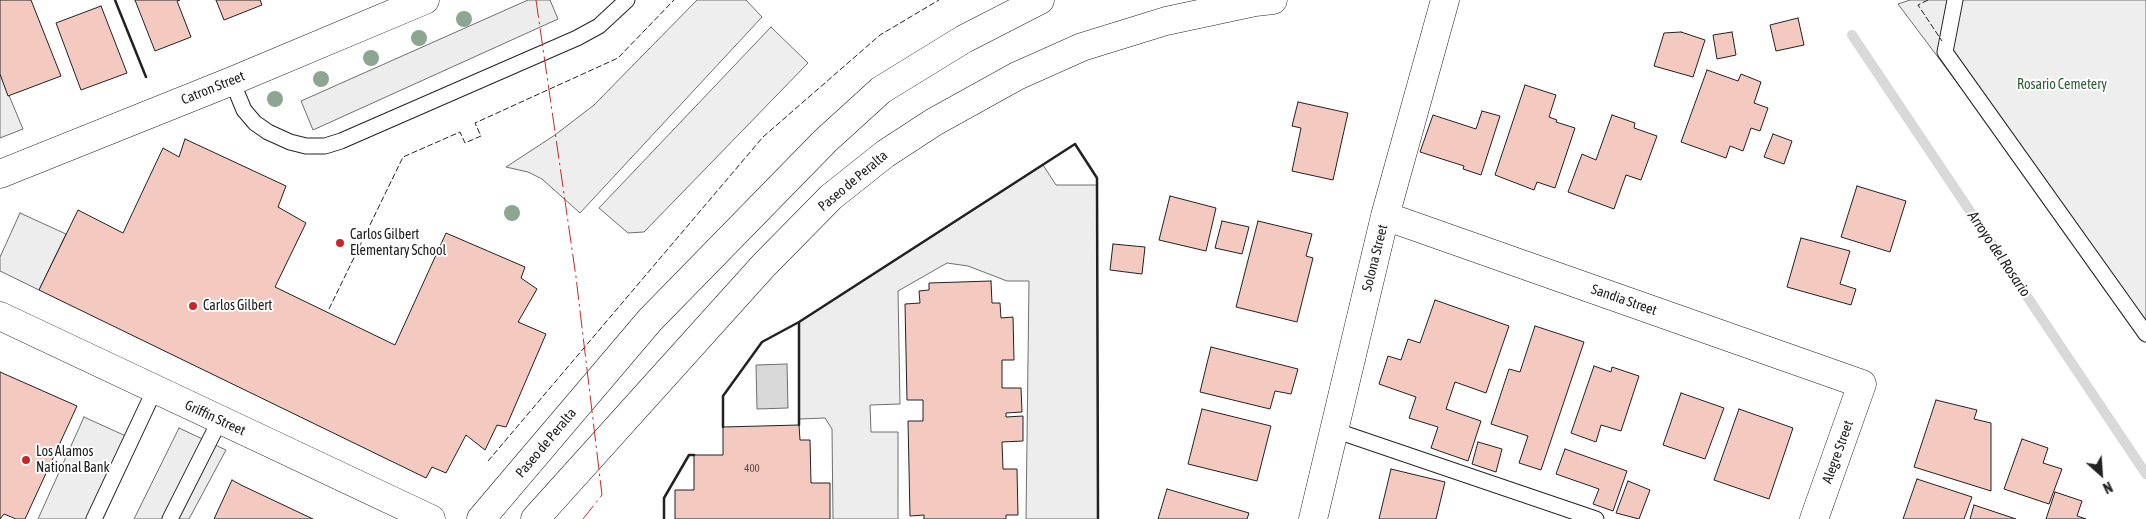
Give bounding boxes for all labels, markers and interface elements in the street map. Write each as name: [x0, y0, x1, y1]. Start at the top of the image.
street label: Catron Street: [179, 68, 247, 108]
park label: Rosario Cemetery: [2017, 77, 2107, 93]
street label: Paseo de Peralta: [815, 147, 891, 215]
water label: Arroyo del Rosario: [1964, 208, 2034, 300]
street label: Solona Street: [1359, 223, 1391, 293]
place label: Carlos Gilbert Elementary School: [350, 227, 446, 260]
marker: Carlos Gilbert Elementary School: [334, 237, 346, 249]
street label: Sandia Street: [1589, 281, 1659, 319]
place label: Carlos Gilbert: [203, 298, 272, 314]
marker: Carlos Gilbert: [187, 300, 199, 312]
street label: Griffin Street: [182, 397, 248, 439]
street label: Paseo de Peralta: [512, 405, 580, 481]
street label: Alegre Street: [1819, 418, 1857, 486]
place label: Los Alamos National Bank: [36, 444, 110, 477]
north arrow: [2076, 449, 2126, 499]
marker: Los Alamos National Bank: [20, 454, 32, 466]
house number: 400: [744, 462, 760, 476]
text: N: [2100, 478, 2115, 496]

